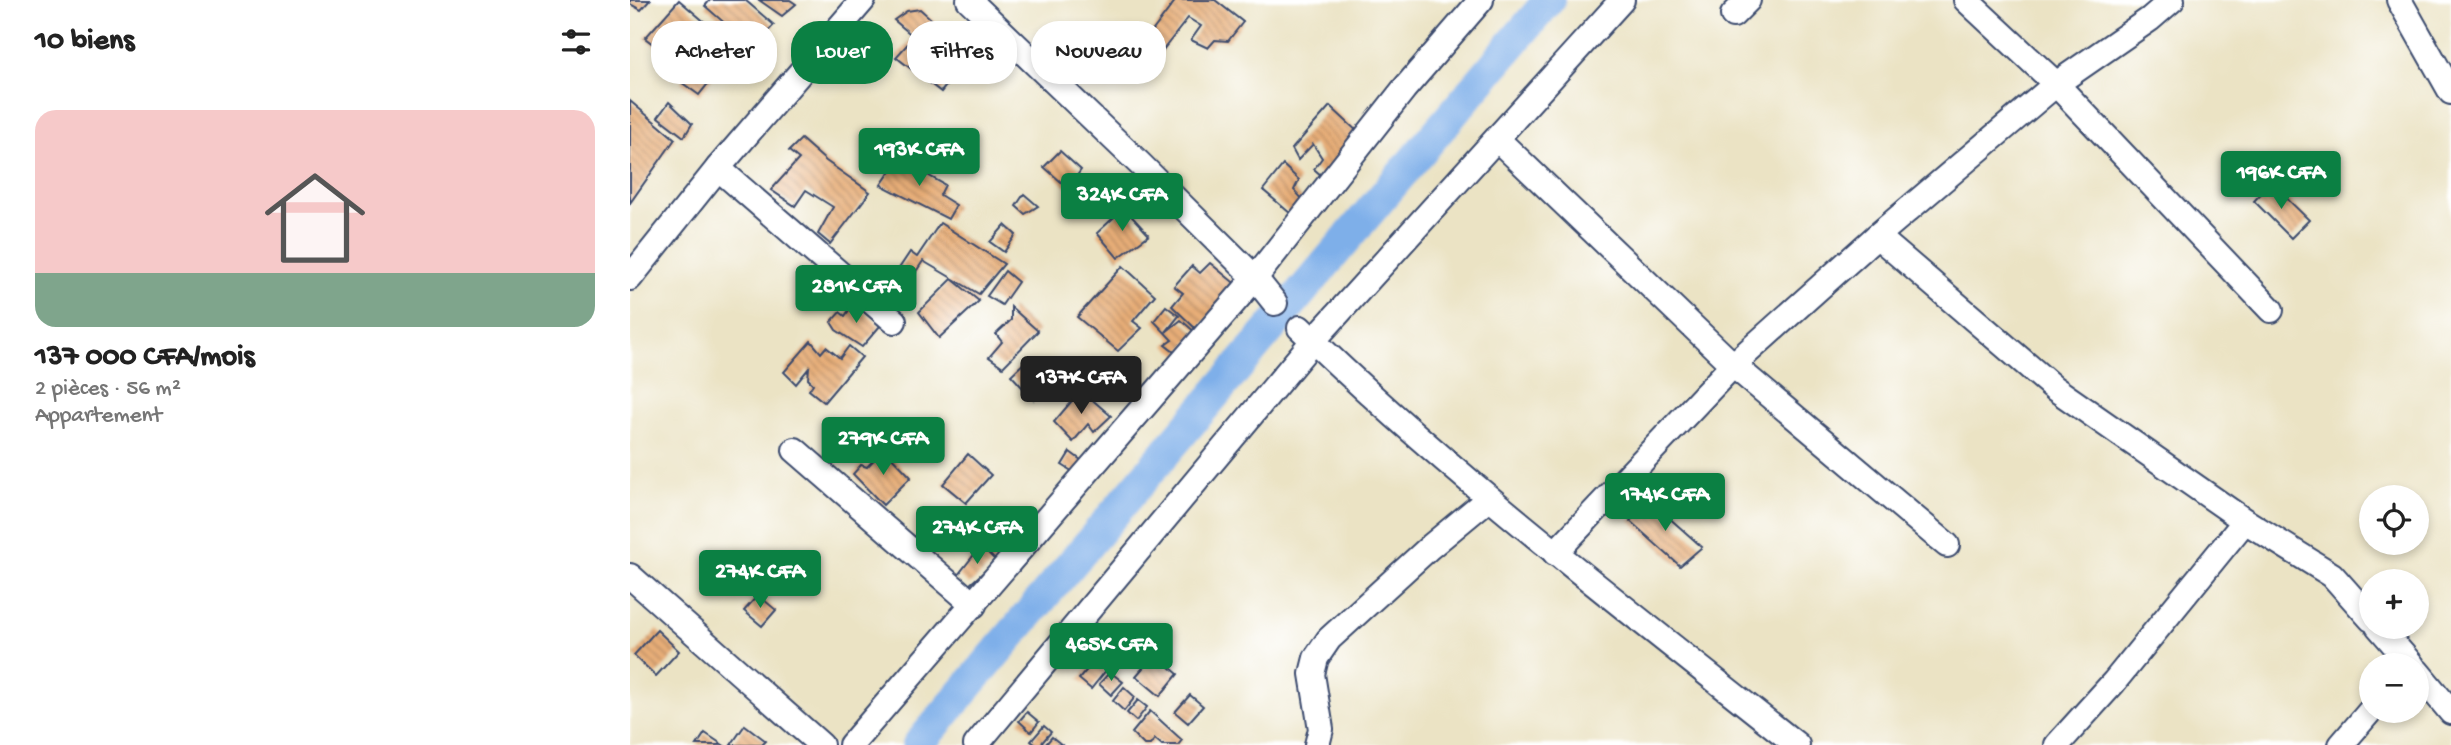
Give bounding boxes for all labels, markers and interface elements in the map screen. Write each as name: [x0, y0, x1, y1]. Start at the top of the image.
chip: Acheter: [651, 21, 777, 84]
chip: Louer: [791, 21, 893, 84]
chip: Filtres: [907, 21, 1017, 84]
chip: Nouveau: [1031, 21, 1166, 84]
icon: filters: [557, 23, 595, 61]
text: 10 biens: [35, 25, 134, 60]
pin: 193K CFA: [847, 128, 991, 188]
text: 193K CFA: [875, 137, 963, 164]
pin: 196K CFA: [2209, 152, 2353, 211]
icon: home: [252, 155, 378, 281]
text: 196K CFA: [2237, 160, 2325, 187]
pin: 324K CFA: [1050, 174, 1194, 233]
text: 324K CFA: [1077, 182, 1167, 209]
pin: 281K CFA: [784, 266, 928, 325]
text: 281K CFA: [811, 274, 901, 301]
text: 137 000 CFA/mois: [35, 341, 255, 376]
pin: 137K CFA: [1009, 356, 1153, 416]
text: 137K CFA: [1036, 365, 1126, 392]
text: 2 pièces · 56 m²: [35, 376, 181, 403]
text: Appartement: [35, 403, 162, 430]
pin: 279K CFA: [811, 418, 955, 477]
text: 279K CFA: [838, 426, 928, 453]
pin: 174K CFA: [1593, 474, 1737, 533]
text: 174K CFA: [1621, 482, 1709, 509]
map controls: [2359, 485, 2429, 723]
button: locate: [2359, 485, 2429, 555]
pin: 274K CFA: [905, 506, 1049, 566]
text: 274K CFA: [932, 515, 1022, 542]
pin: 274K CFA: [688, 550, 832, 610]
text: 274K CFA: [715, 559, 805, 586]
button: +: [2359, 569, 2429, 639]
pin: 465K CFA: [1039, 624, 1183, 683]
text: 465K CFA: [1066, 632, 1156, 659]
button: −: [2359, 653, 2429, 723]

